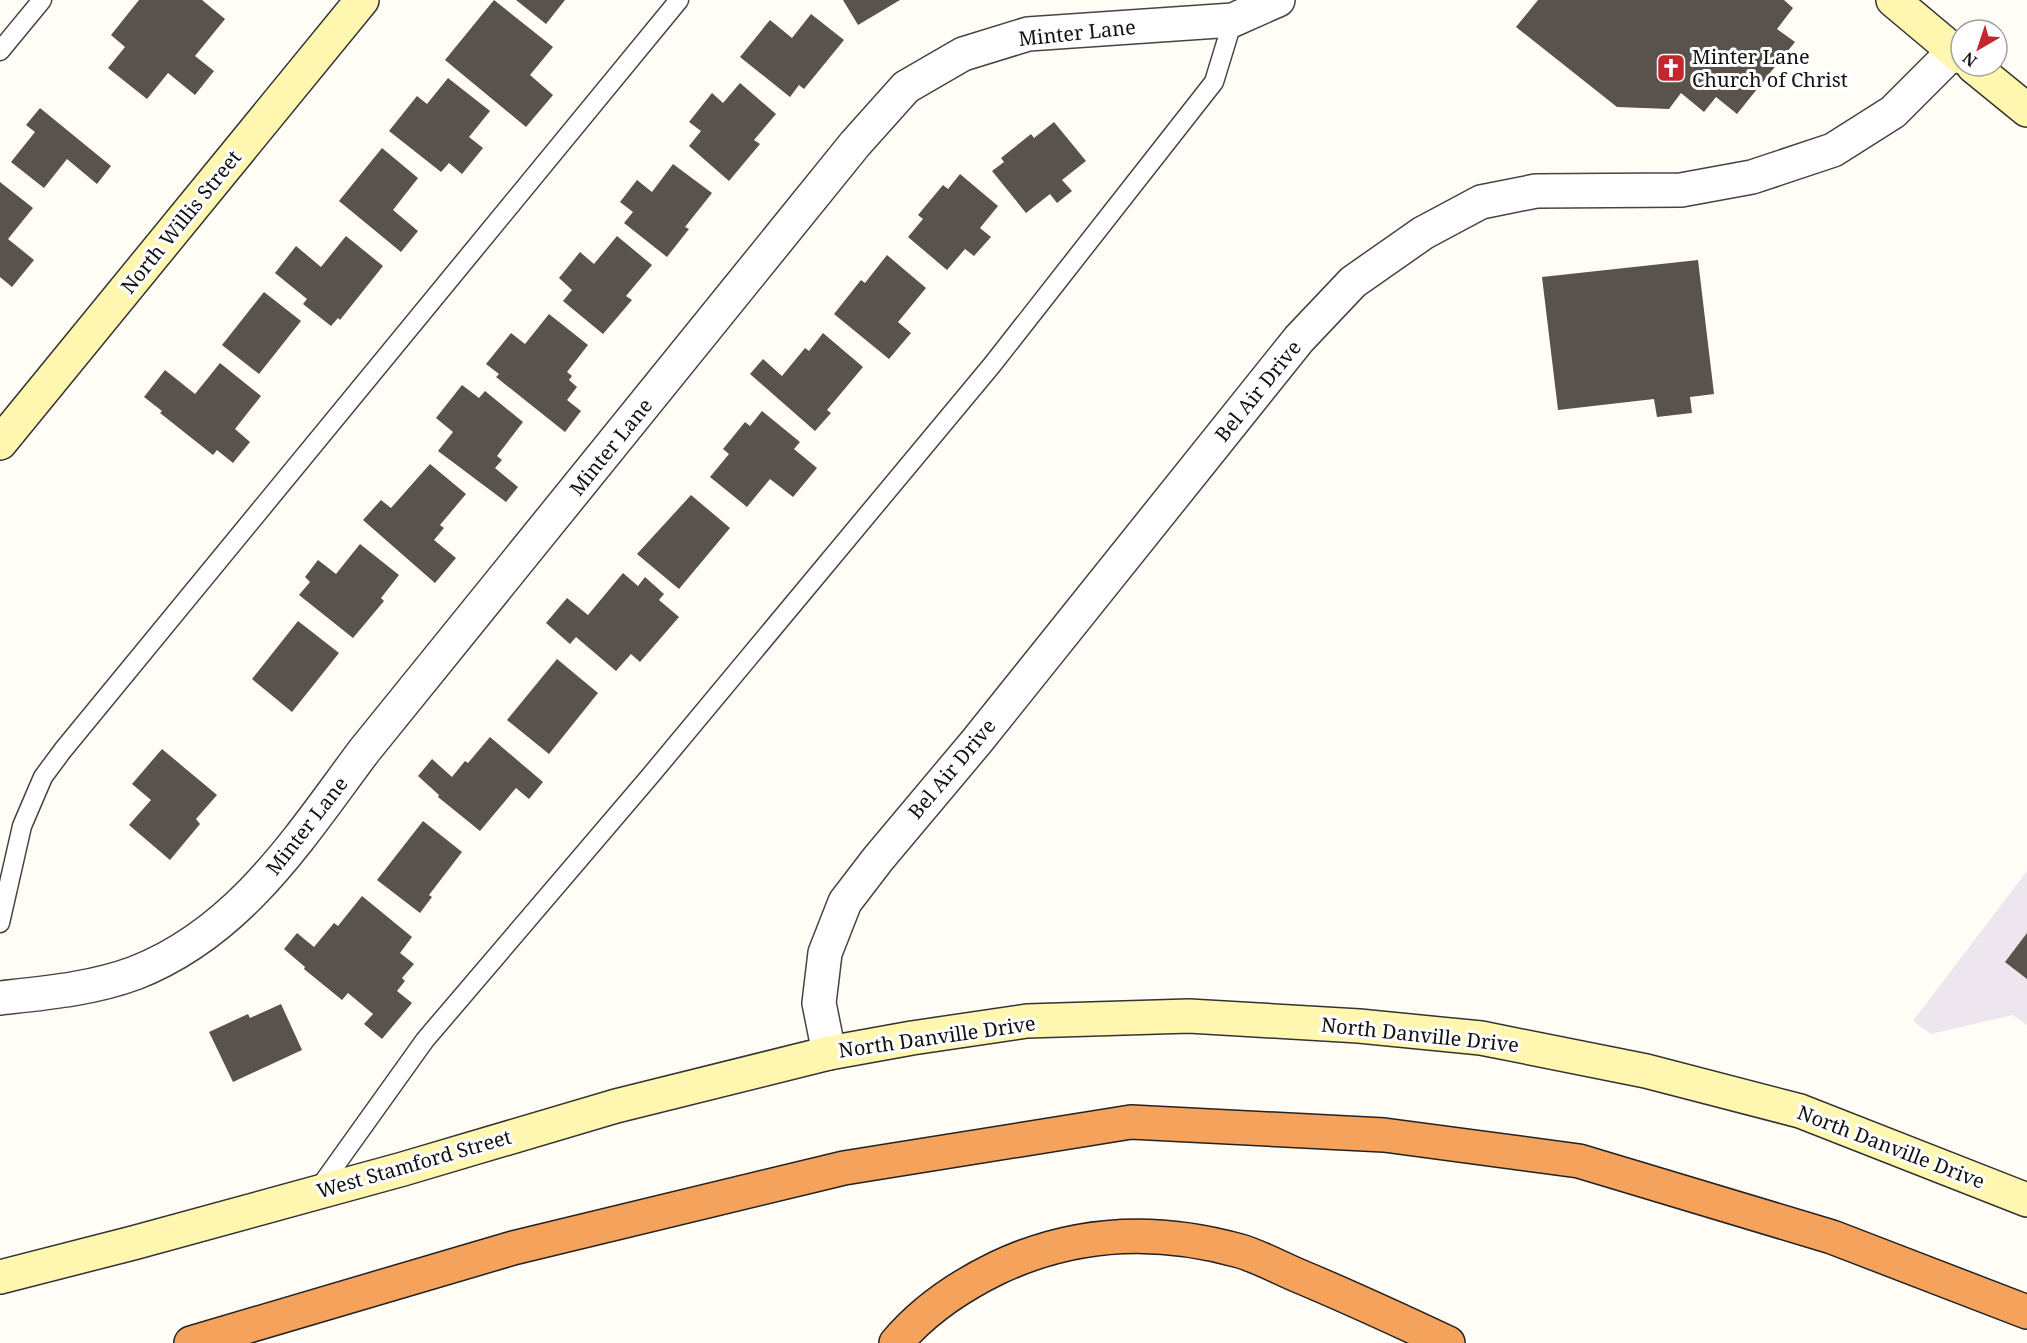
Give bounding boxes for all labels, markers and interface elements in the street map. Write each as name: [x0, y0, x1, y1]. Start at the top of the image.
street label: Minter Lane: [1017, 13, 1137, 52]
north arrow: [1949, 18, 2009, 78]
place label: Minter Lane Church of Christ: [1692, 43, 1848, 93]
text: N: [1957, 47, 1981, 72]
church icon: Minter Lane Church of Christ: [1655, 52, 1687, 84]
street label: North Willis Street: [114, 144, 247, 299]
street label: Bel Air Drive: [1208, 334, 1307, 447]
street label: Minter Lane: [563, 392, 658, 501]
street label: Bel Air Drive: [902, 713, 1001, 824]
street label: Minter Lane: [260, 771, 353, 880]
street label: North Danville Drive: [837, 1009, 1037, 1064]
street label: North Danville Drive: [1320, 1011, 1520, 1058]
street label: North Danville Drive: [1794, 1098, 1989, 1195]
street label: West Stamford Street: [313, 1123, 514, 1204]

